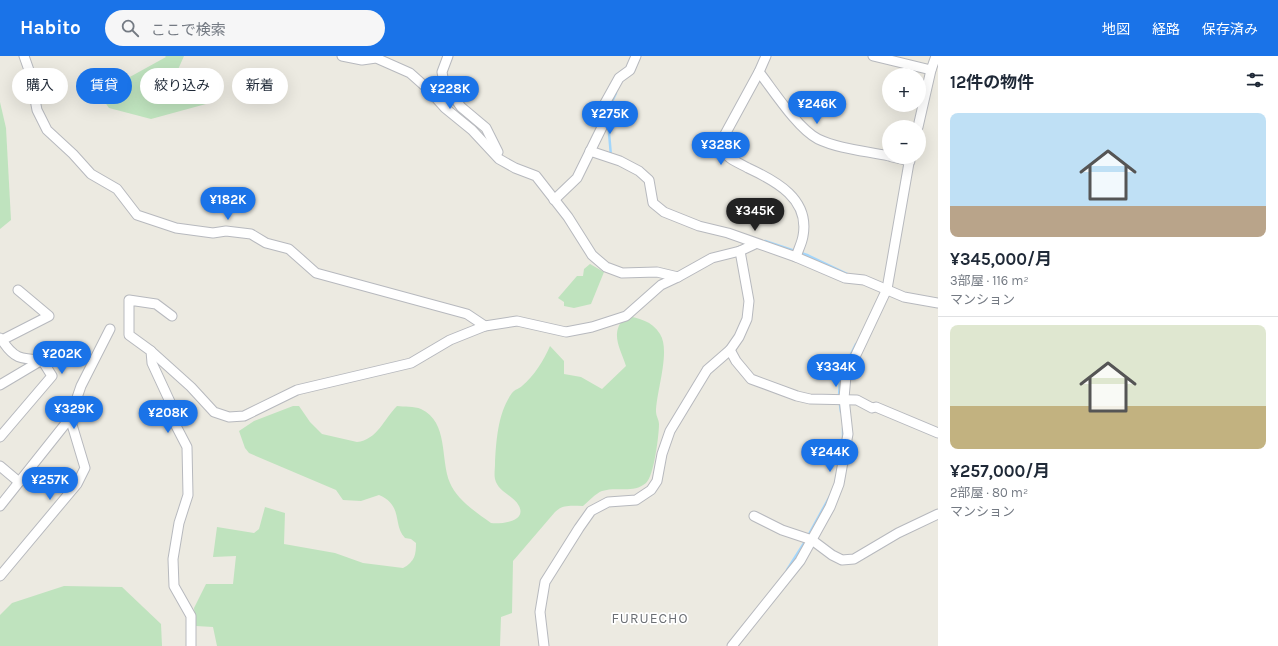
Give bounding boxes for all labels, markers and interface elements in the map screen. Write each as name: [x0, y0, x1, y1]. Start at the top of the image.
search box: [105, 10, 385, 46]
text: Habito: [20, 17, 81, 39]
icon: search: [119, 17, 141, 39]
text: ここで検索: [151, 21, 226, 39]
text: 地図: [1102, 21, 1130, 38]
text: 経路: [1152, 21, 1180, 38]
text: 保存済み: [1202, 21, 1258, 38]
chip: 購入: [12, 68, 68, 104]
chip: 賃貸: [76, 68, 132, 104]
chip: 絞り込み: [140, 68, 224, 104]
chip: 新着: [232, 68, 288, 104]
map controls: [882, 68, 926, 164]
button: +: [882, 68, 926, 112]
icon: filters: [1244, 69, 1266, 91]
text: 12件の物件: [950, 72, 1034, 92]
pin: ¥228K: [422, 76, 478, 110]
text: ¥228K: [430, 81, 470, 96]
pin: ¥246K: [789, 91, 845, 125]
text: ¥246K: [797, 96, 837, 111]
pin: ¥275K: [582, 101, 638, 135]
text: ¥275K: [591, 106, 629, 121]
button: −: [882, 120, 926, 164]
pin: ¥328K: [693, 132, 749, 166]
text: ¥328K: [701, 137, 741, 152]
icon: home: [1072, 139, 1144, 211]
pin: ¥182K: [200, 187, 256, 221]
text: ¥182K: [209, 192, 247, 207]
pin: ¥345K: [727, 198, 783, 232]
text: ¥345K: [735, 203, 775, 218]
text: ¥345,000/月: [950, 249, 1052, 269]
text: 3部屋 · 116 m²: [950, 273, 1029, 288]
text: マンション: [950, 292, 1015, 307]
pin: ¥202K: [34, 341, 90, 375]
text: ¥202K: [42, 346, 82, 361]
icon: home: [1072, 351, 1144, 423]
pin: ¥334K: [808, 354, 864, 388]
text: ¥334K: [816, 359, 856, 374]
pin: ¥329K: [46, 396, 102, 430]
pin: ¥208K: [140, 400, 196, 434]
text: ¥329K: [54, 401, 94, 416]
text: ¥208K: [148, 405, 188, 420]
pin: ¥244K: [802, 439, 858, 473]
text: ¥244K: [810, 444, 850, 459]
text: ¥257,000/月: [950, 461, 1050, 481]
pin: ¥257K: [22, 467, 78, 501]
text: ¥257K: [31, 472, 69, 487]
text: 2部屋 · 80 m²: [950, 485, 1028, 500]
text: マンション: [950, 504, 1015, 519]
district label: FURUECHO: [611, 610, 689, 627]

